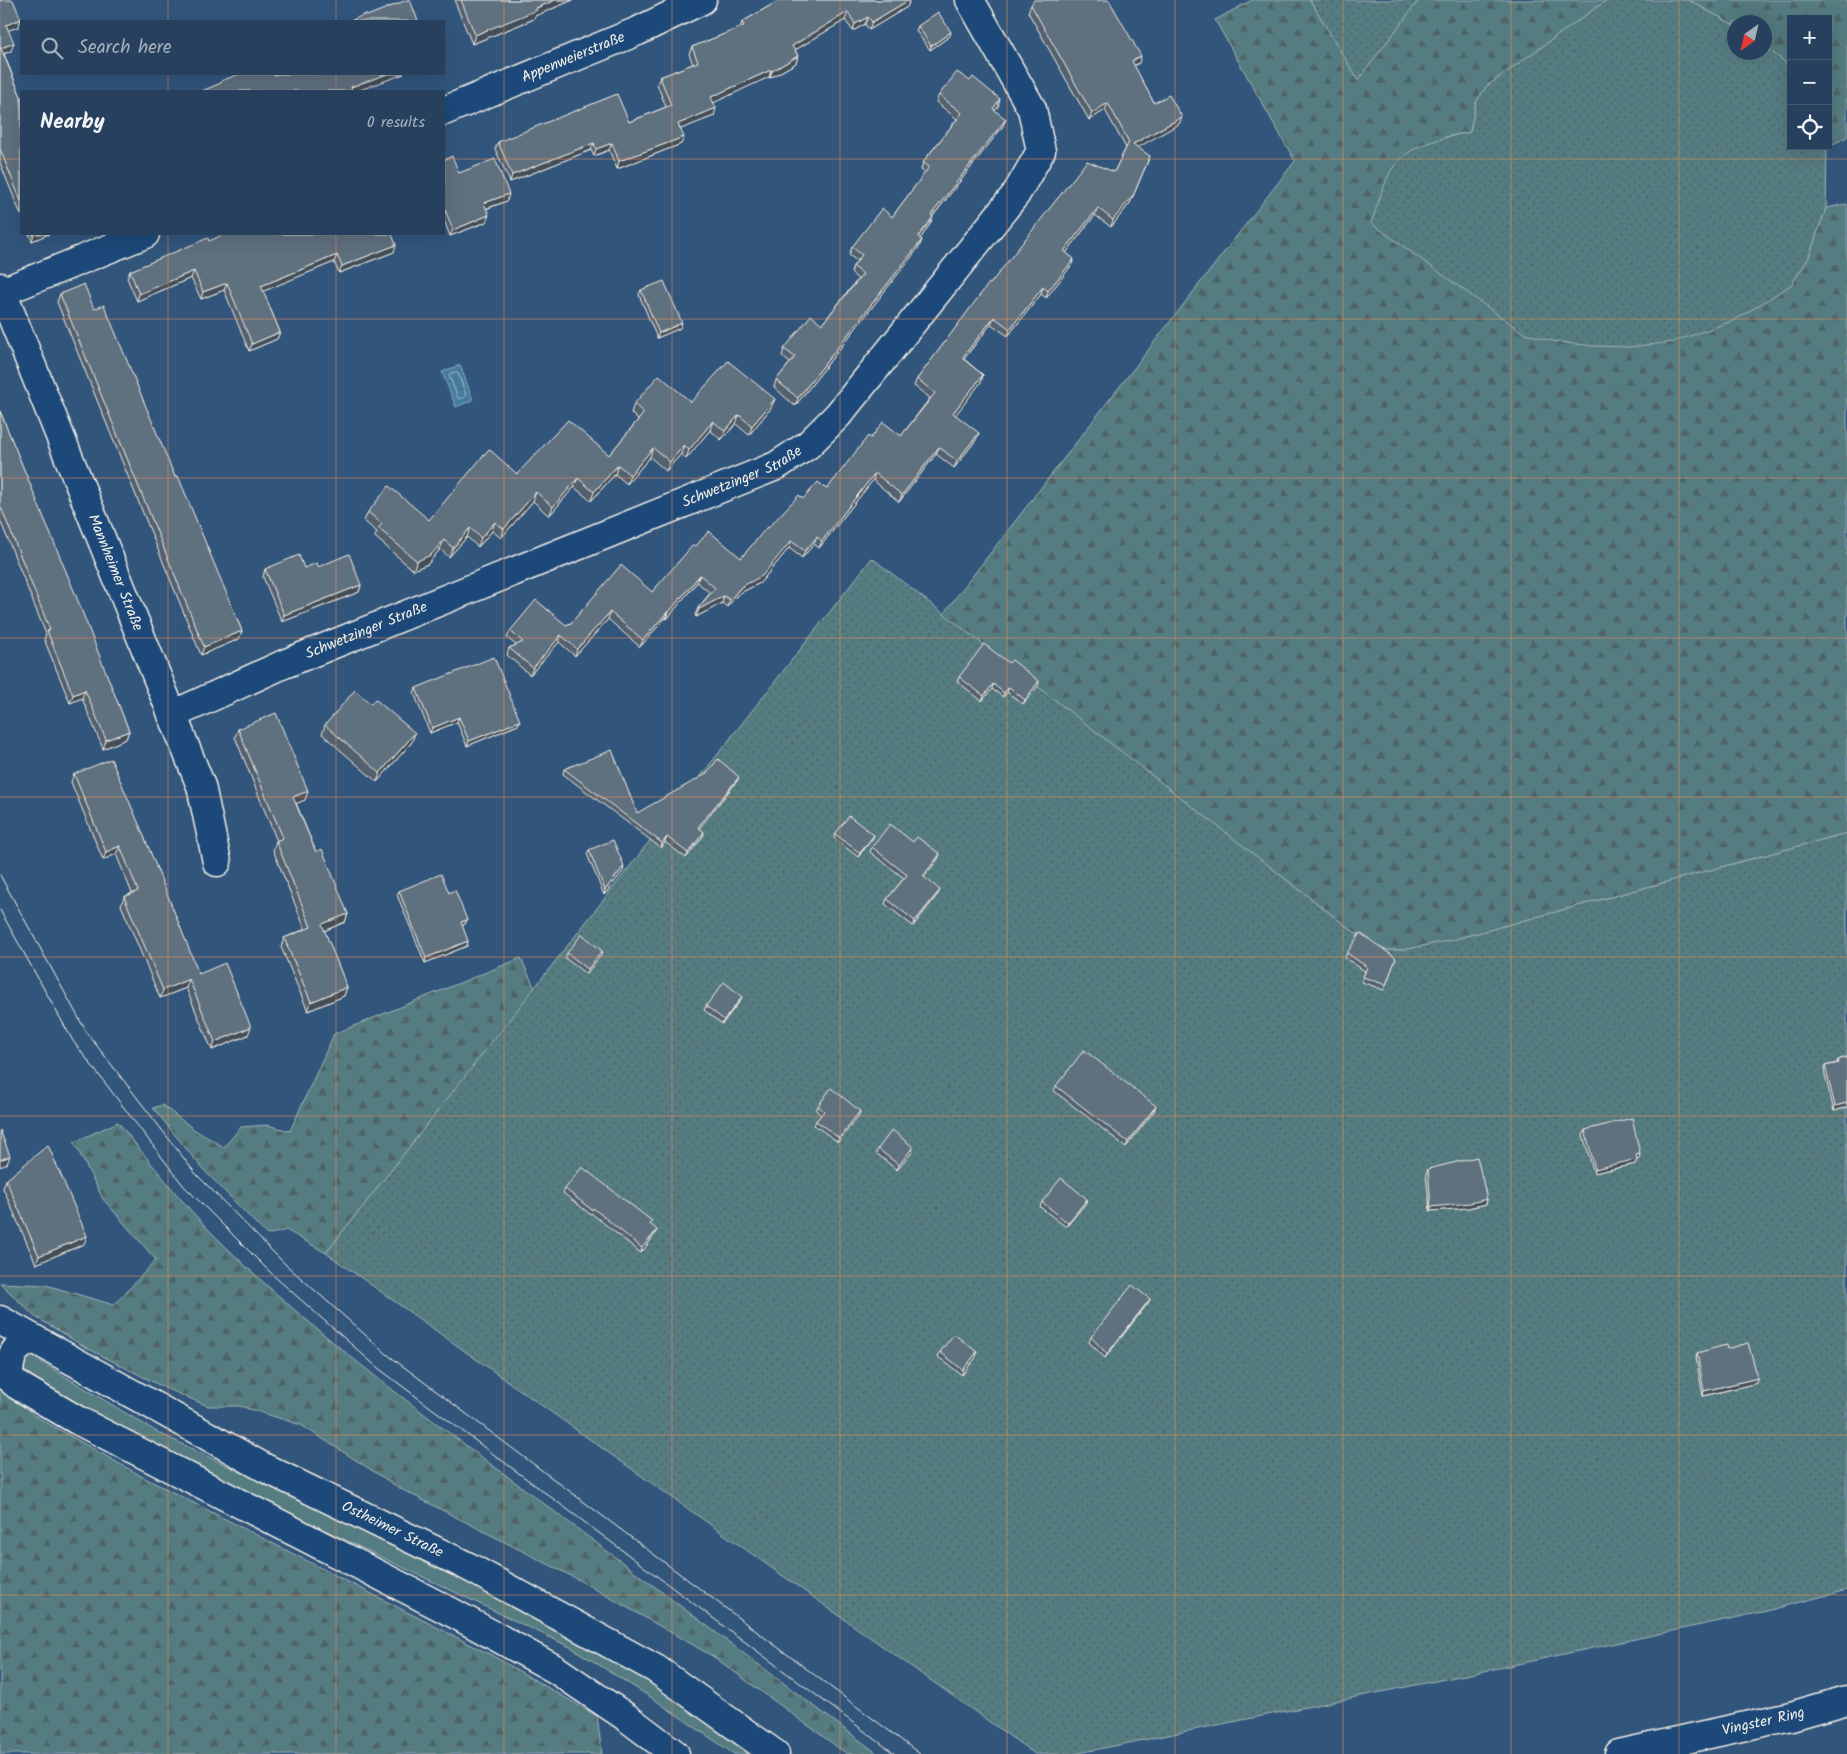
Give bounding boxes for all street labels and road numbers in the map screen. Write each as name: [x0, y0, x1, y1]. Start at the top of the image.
street label: Appenweierstraße: [518, 25, 629, 90]
street label: Schwetzinger Straße: [678, 440, 807, 515]
street label: Mannheimer Straße: [81, 511, 150, 635]
street label: Schwetzinger Straße: [302, 595, 431, 666]
street label: Ostheimer Straße: [337, 1495, 448, 1565]
street label: Vingster Ring: [1720, 1701, 1808, 1743]

